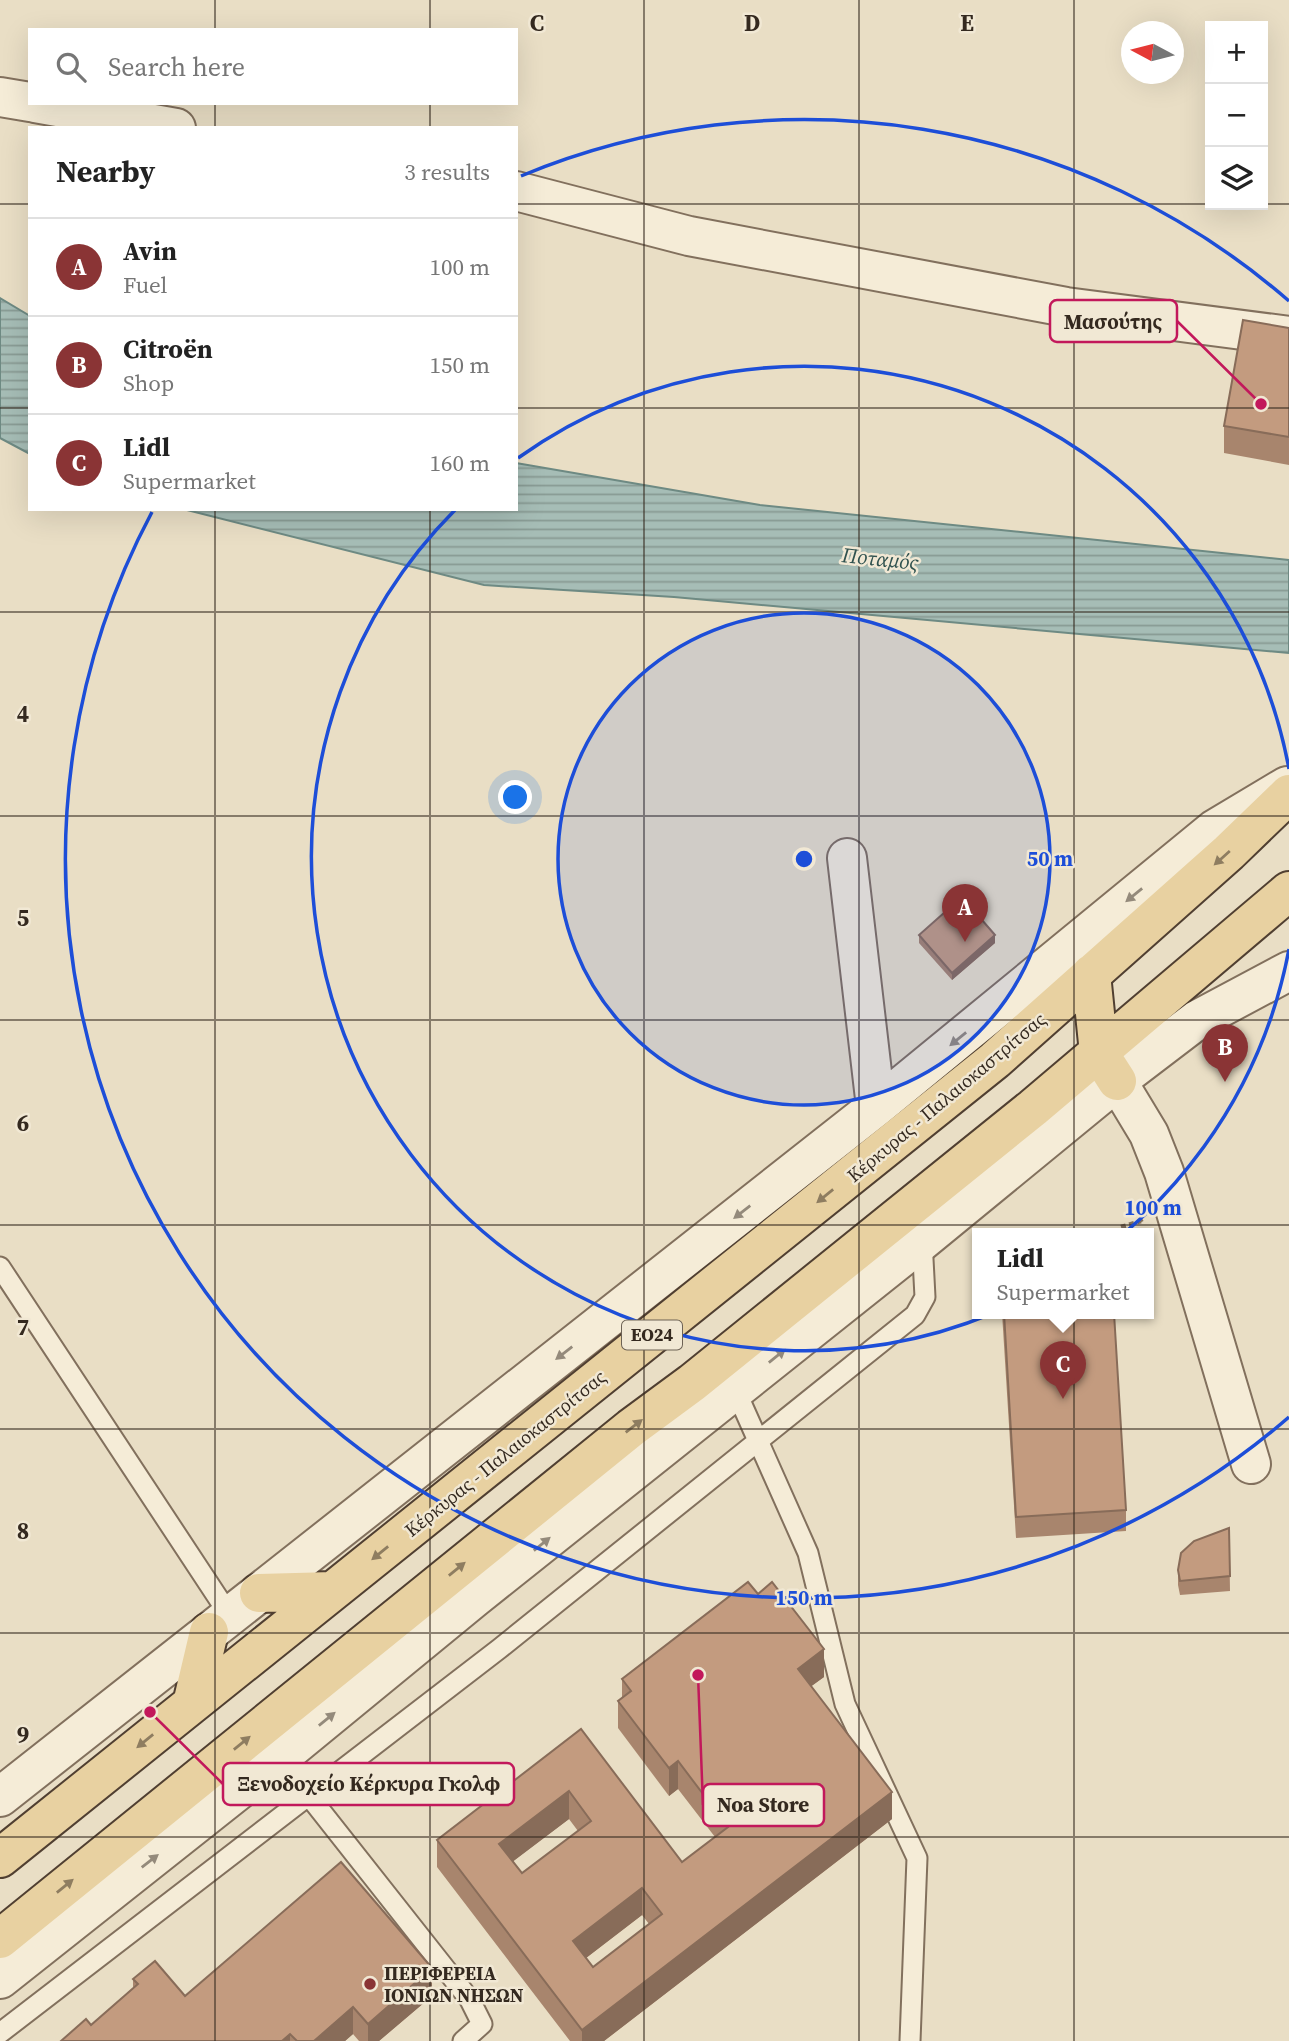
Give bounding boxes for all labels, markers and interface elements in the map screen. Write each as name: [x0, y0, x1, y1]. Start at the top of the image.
text: C: [530, 7, 544, 39]
text: D: [744, 7, 760, 39]
text: E: [960, 7, 974, 39]
north arrow: [1121, 21, 1184, 84]
map controls: [1205, 21, 1268, 210]
button: +: [1205, 21, 1268, 84]
search box: [28, 28, 518, 105]
icon: search: [52, 48, 90, 86]
text: Search here: [108, 49, 245, 85]
button: −: [1205, 84, 1268, 147]
button: layers: [1205, 147, 1268, 210]
text: Nearby: [56, 151, 155, 192]
text: 3 results: [404, 156, 490, 188]
text: Avin: [123, 233, 177, 269]
text: A: [71, 251, 87, 283]
text: 100 m: [429, 251, 490, 283]
text: Fuel: [123, 269, 167, 301]
callout: Μασούτης: [1050, 300, 1177, 342]
text: Μασούτης: [1064, 307, 1163, 336]
text: Citroën: [123, 331, 213, 367]
text: B: [72, 349, 86, 381]
text: 150 m: [429, 349, 490, 381]
text: Shop: [123, 367, 174, 399]
text: Lidl: [123, 429, 170, 465]
text: C: [72, 447, 86, 479]
text: 160 m: [429, 447, 490, 479]
text: Supermarket: [123, 465, 256, 497]
water label: Ποταμός: [840, 540, 920, 577]
text: 4: [17, 698, 29, 730]
your location: [498, 780, 532, 814]
text: 50 m: [1027, 844, 1073, 873]
centre of rings: [792, 847, 816, 871]
one-way arrow: [1213, 850, 1231, 866]
pin: A: [942, 884, 988, 942]
one-way arrow: [1126, 888, 1144, 903]
text: 5: [17, 902, 29, 934]
street label: Κέρκυρας - Παλαιοκαστρίτσας: [841, 1006, 1051, 1188]
pin: B: [1202, 1024, 1248, 1082]
one-way arrow: [950, 1032, 968, 1047]
text: 6: [17, 1107, 29, 1139]
one-way arrow: [817, 1188, 834, 1203]
text: 100 m: [1124, 1193, 1182, 1222]
one-way arrow: [734, 1205, 752, 1220]
popup: [972, 1228, 1154, 1319]
text: Lidl: [997, 1240, 1044, 1276]
text: Supermarket: [997, 1276, 1129, 1308]
text: 7: [17, 1311, 29, 1343]
road number: ΕΟ24: [622, 1320, 682, 1350]
pin: C: [1040, 1341, 1086, 1399]
one-way arrow: [555, 1345, 572, 1360]
one-way arrow: [767, 1349, 785, 1364]
street label: Κέρκυρας - Παλαιοκαστρίτσας: [399, 1364, 611, 1542]
one-way arrow: [625, 1419, 643, 1434]
text: 8: [17, 1515, 29, 1547]
one-way arrow: [532, 1537, 550, 1552]
one-way arrow: [372, 1545, 389, 1560]
one-way arrow: [449, 1562, 466, 1577]
text: 150 m: [775, 1583, 833, 1612]
one-way arrow: [319, 1712, 336, 1727]
text: 9: [17, 1719, 29, 1751]
one-way arrow: [137, 1734, 155, 1749]
one-way arrow: [234, 1736, 251, 1751]
callout: Ξενοδοχείο Κέρκυρα Γκολφ: [223, 1763, 514, 1805]
text: Ξενοδοχείο Κέρκυρα Γκολφ: [238, 1769, 500, 1798]
callout: Noa Store: [703, 1784, 824, 1826]
text: Noa Store: [717, 1790, 809, 1819]
one-way arrow: [141, 1854, 158, 1869]
one-way arrow: [57, 1879, 74, 1894]
place label: ΠΕΡΙΦΕΡΕΙΑ ΙΟΝΙΩΝ ΝΗΣΩΝ: [384, 1960, 524, 2008]
marker: ΠΕΡΙΦΕΡΕΙΑ ΙΟΝΙΩΝ ΝΗΣΩΝ: [362, 1976, 378, 1992]

